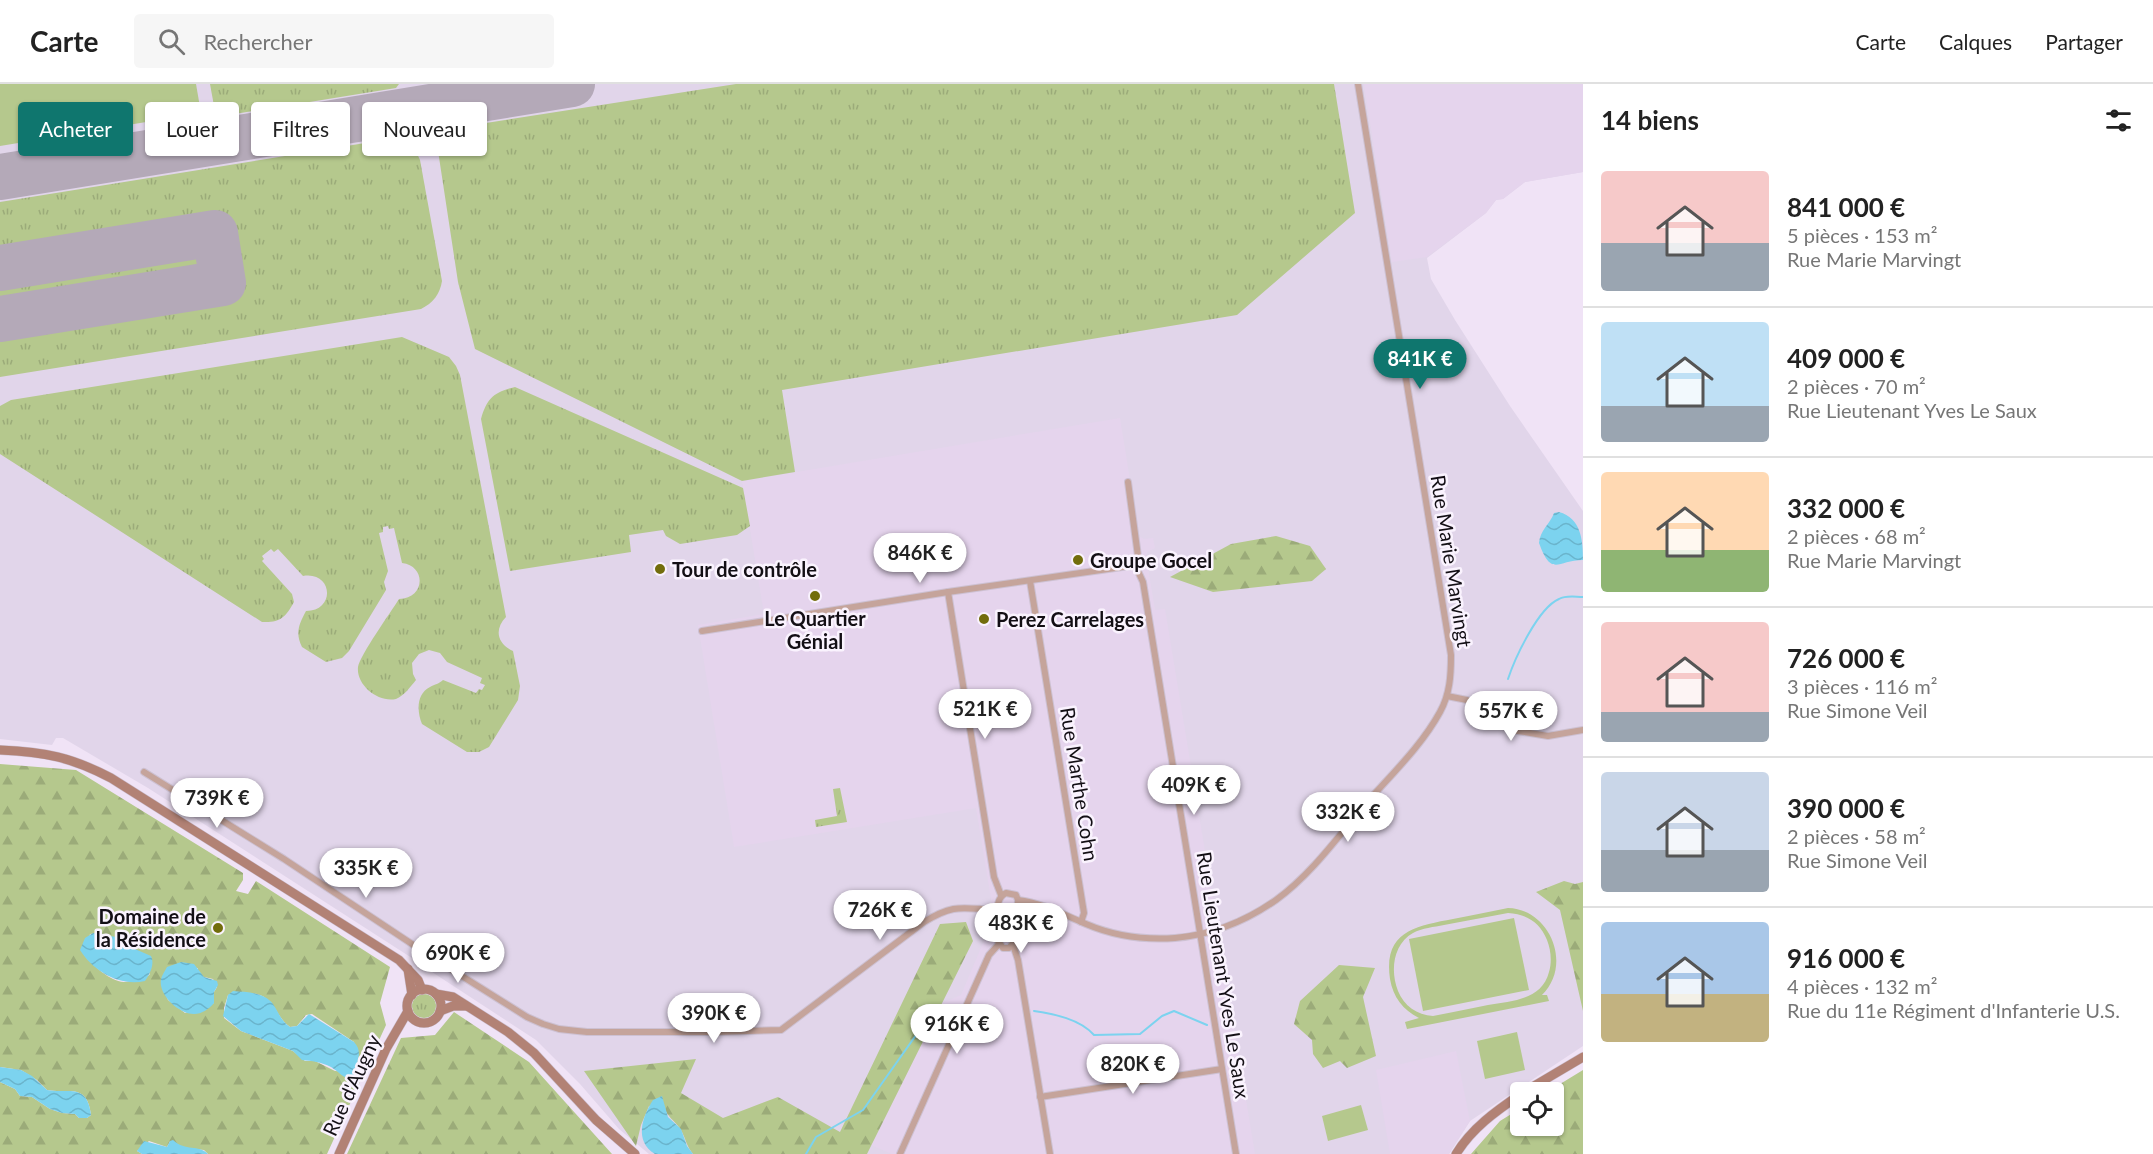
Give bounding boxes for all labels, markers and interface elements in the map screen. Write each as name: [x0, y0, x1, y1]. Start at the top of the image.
search box: [134, 14, 554, 68]
text: Carte: [30, 24, 98, 58]
icon: search: [155, 25, 188, 58]
text: Rechercher: [203, 28, 312, 55]
text: Carte: [1855, 29, 1906, 54]
text: Calques: [1939, 29, 2012, 54]
text: Partager: [2045, 29, 2123, 54]
chip: Acheter: [18, 102, 133, 156]
chip: Louer: [145, 102, 239, 156]
chip: Filtres: [251, 102, 350, 156]
chip: Nouveau: [362, 102, 487, 156]
text: 14 biens: [1601, 104, 1699, 136]
icon: filters: [2102, 104, 2135, 137]
text: 841 000 €: [1787, 191, 1905, 223]
icon: home: [1649, 195, 1721, 267]
text: 5 pièces · 153 m²: [1787, 223, 1937, 247]
text: Rue Marie Marvingt: [1787, 247, 1961, 271]
pin: 841K €: [1371, 339, 1469, 390]
text: 409 000 €: [1787, 342, 1905, 374]
text: 841K €: [1388, 346, 1452, 370]
icon: home: [1649, 346, 1721, 418]
text: 2 pièces · 70 m²: [1787, 374, 1926, 398]
text: Rue Lieutenant Yves Le Saux: [1787, 398, 2037, 422]
street label: Rue Marie Marvingt: [1427, 473, 1477, 649]
text: 332 000 €: [1787, 492, 1905, 524]
icon: home: [1649, 496, 1721, 568]
text: 2 pièces · 68 m²: [1787, 524, 1926, 548]
pin: 846K €: [871, 533, 969, 584]
text: 846K €: [888, 540, 952, 564]
place label: Groupe Gocel: [1090, 548, 1212, 572]
text: Rue Marie Marvingt: [1787, 548, 1961, 572]
marker: Groupe Gocel: [1071, 553, 1085, 567]
place label: Tour de contrôle: [672, 557, 817, 581]
marker: Tour de contrôle: [653, 562, 667, 576]
marker: Le Quartier Génial: [808, 589, 822, 603]
place label: Le Quartier Génial: [764, 606, 866, 653]
place label: Perez Carrelages: [996, 607, 1144, 631]
marker: Perez Carrelages: [977, 612, 991, 626]
text: 726 000 €: [1787, 642, 1905, 674]
icon: home: [1649, 646, 1721, 718]
text: 3 pièces · 116 m²: [1787, 674, 1937, 698]
pin: 521K €: [936, 689, 1034, 740]
pin: 557K €: [1462, 691, 1560, 742]
text: 521K €: [953, 696, 1017, 720]
text: 557K €: [1479, 698, 1543, 722]
text: Rue Simone Veil: [1787, 698, 1928, 722]
street label: Rue Marthe Cohn: [1056, 705, 1104, 863]
pin: 409K €: [1145, 765, 1243, 816]
text: 409K €: [1162, 772, 1226, 796]
pin: 739K €: [168, 778, 266, 829]
text: 739K €: [185, 785, 249, 809]
pin: 332K €: [1299, 792, 1397, 843]
text: 390 000 €: [1787, 792, 1905, 824]
icon: home: [1649, 796, 1721, 868]
text: 332K €: [1316, 799, 1380, 823]
text: 2 pièces · 58 m²: [1787, 824, 1926, 848]
pin: 335K €: [317, 848, 415, 899]
text: Rue Simone Veil: [1787, 848, 1928, 872]
street label: Rue Lieutenant Yves Le Saux: [1193, 850, 1255, 1100]
text: 335K €: [334, 855, 398, 879]
pin: 726K €: [831, 890, 929, 941]
text: 726K €: [848, 897, 912, 921]
pin: 483K €: [972, 903, 1070, 954]
place label: Domaine de la Résidence: [96, 904, 206, 951]
text: 483K €: [989, 910, 1053, 934]
marker: Domaine de la Résidence: [211, 921, 225, 935]
pin: 690K €: [409, 933, 507, 984]
text: 690K €: [426, 940, 490, 964]
text: 916 000 €: [1787, 942, 1905, 974]
icon: home: [1649, 946, 1721, 1018]
text: 4 pièces · 132 m²: [1787, 974, 1937, 998]
pin: 390K €: [665, 993, 763, 1044]
text: Rue du 11e Régiment d'Infanterie U.S.: [1787, 998, 2120, 1022]
text: 390K €: [682, 1000, 746, 1024]
pin: 916K €: [908, 1004, 1006, 1055]
text: 916K €: [925, 1011, 989, 1035]
street label: Rue d'Augny: [317, 1030, 385, 1140]
pin: 820K €: [1084, 1044, 1182, 1095]
text: 820K €: [1101, 1051, 1165, 1075]
map controls: [1510, 1082, 1564, 1136]
button: locate: [1510, 1082, 1564, 1136]

